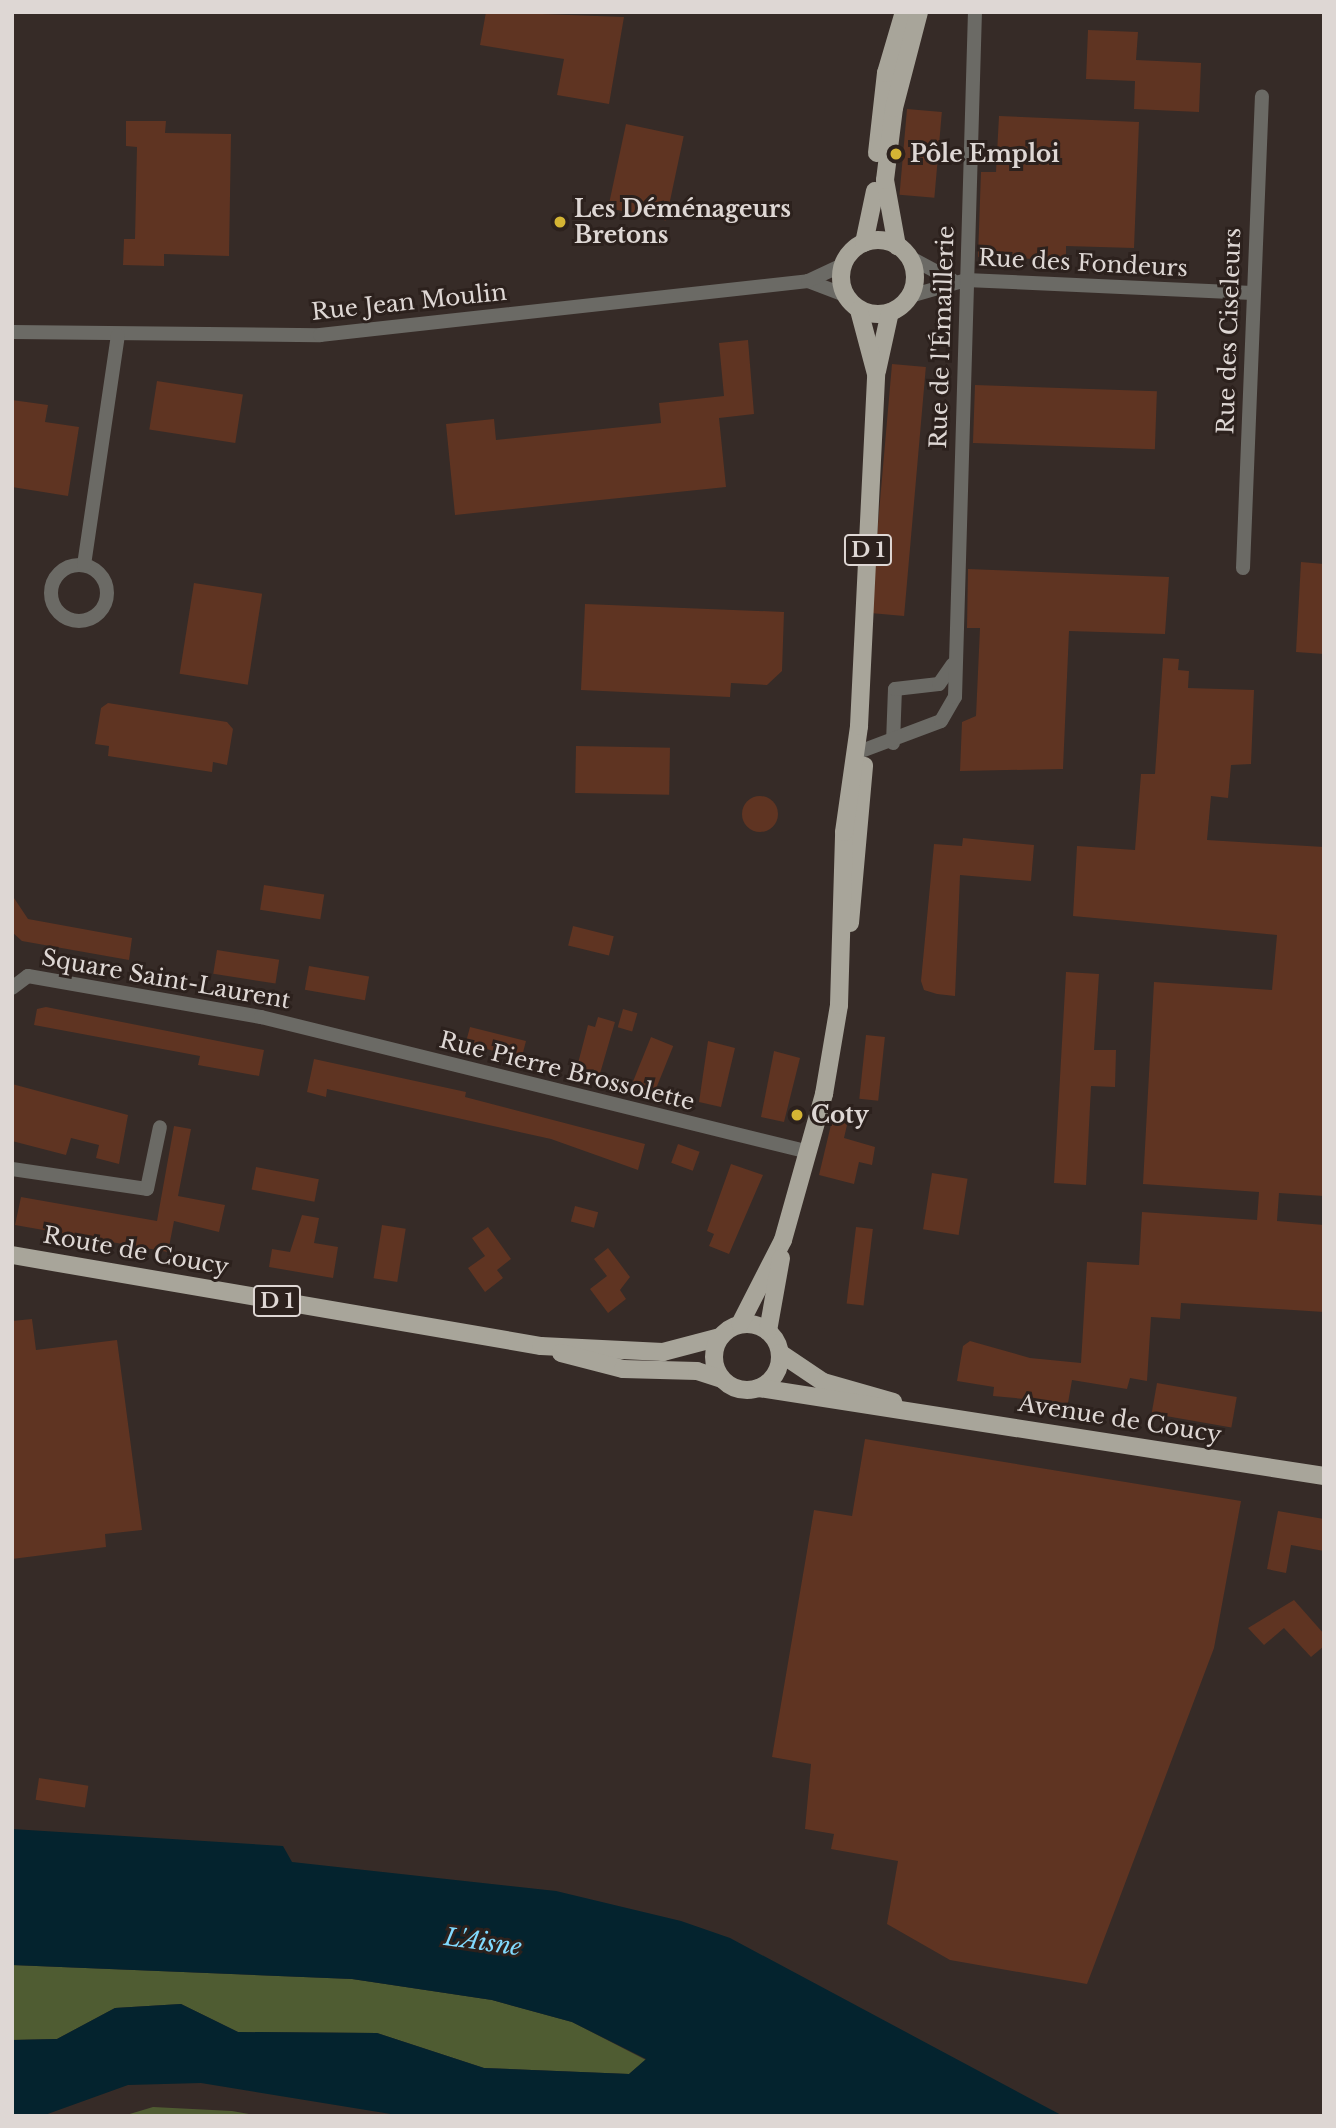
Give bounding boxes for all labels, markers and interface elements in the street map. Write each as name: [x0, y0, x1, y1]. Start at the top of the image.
place label: Pôle Emploi: [910, 140, 1060, 168]
marker: Pôle Emploi: [888, 146, 904, 162]
place label: Les Déménageurs Bretons: [574, 195, 791, 249]
marker: Les Déménageurs Bretons: [552, 214, 568, 230]
street label: Rue de l'Émaillerie: [924, 225, 960, 449]
street label: Rue des Ciseleurs: [1212, 227, 1246, 435]
street label: Rue des Fondeurs: [977, 244, 1189, 282]
street label: Rue Jean Moulin: [310, 278, 508, 326]
road number: D 1: [844, 532, 892, 568]
street label: Square Saint-Laurent: [39, 944, 293, 1014]
street label: Rue Pierre Brossolette: [436, 1026, 698, 1116]
place label: Coty: [811, 1101, 869, 1129]
marker: Coty: [789, 1107, 805, 1123]
street label: Route de Coucy: [41, 1221, 231, 1281]
road number: D 1: [252, 1284, 302, 1318]
street label: Avenue de Coucy: [1016, 1389, 1224, 1449]
water label: L'Aisne: [442, 1922, 524, 1962]

